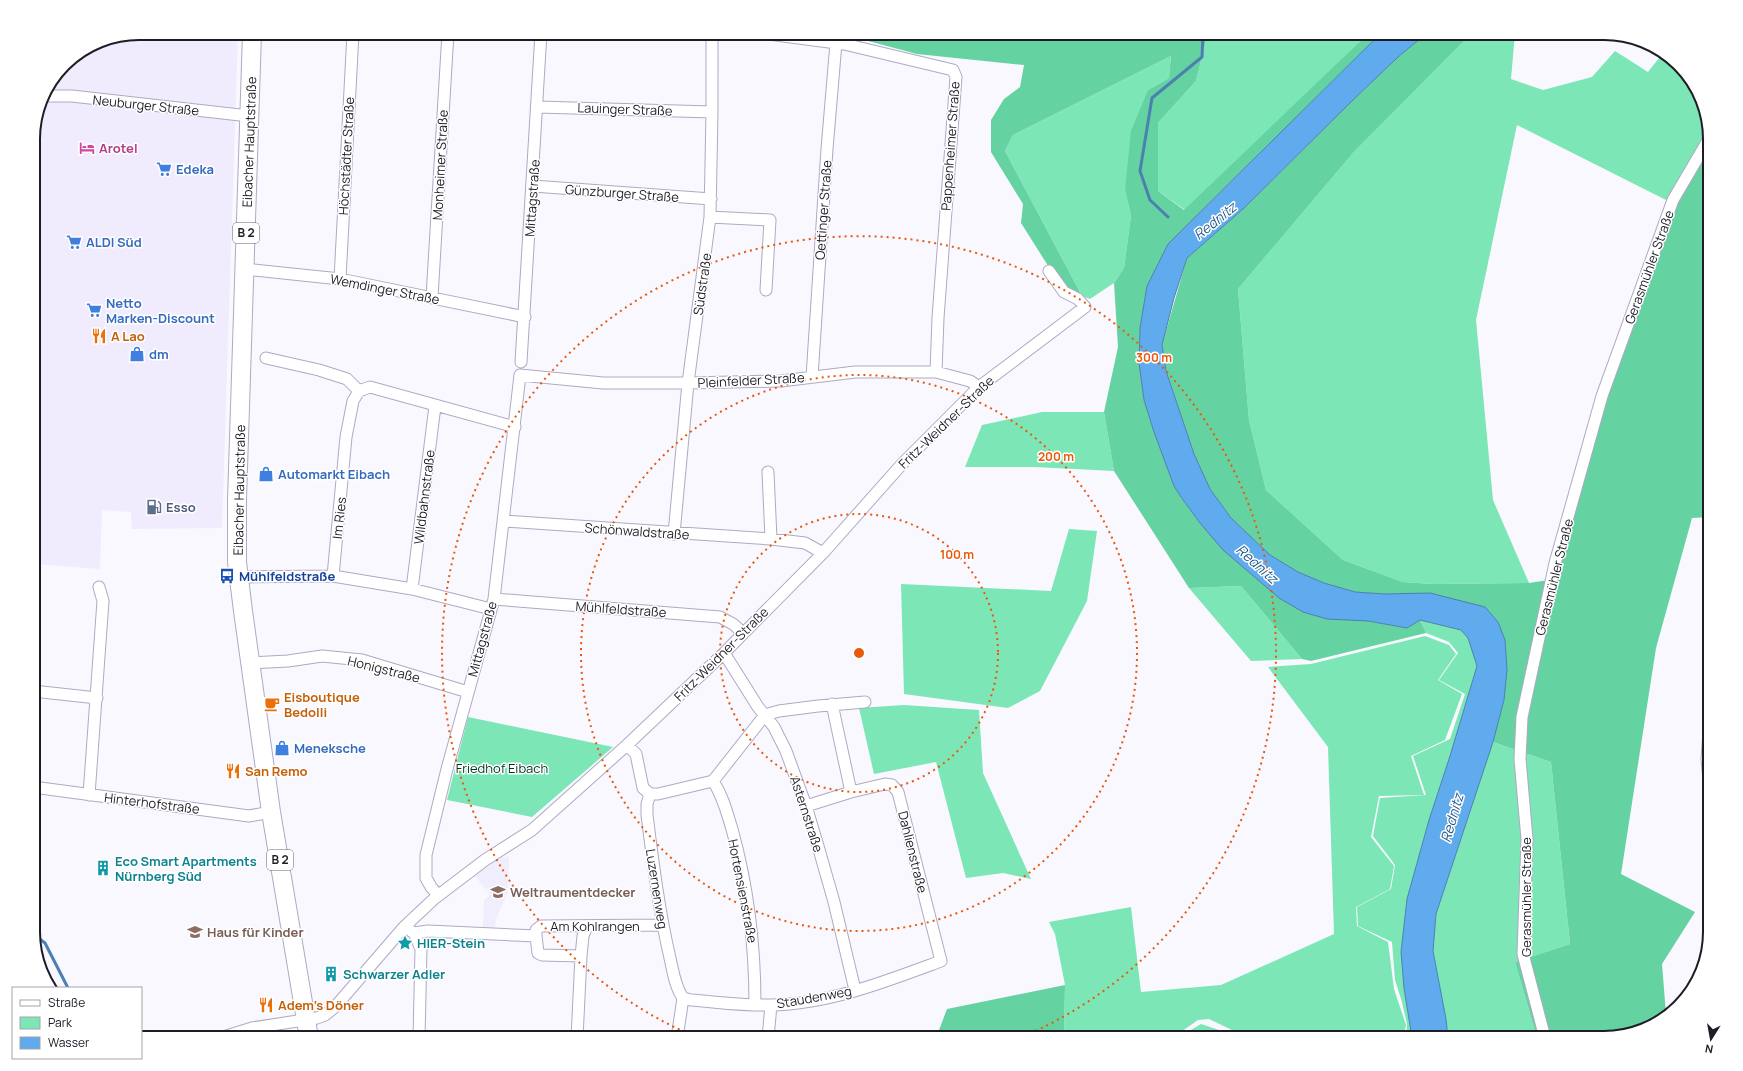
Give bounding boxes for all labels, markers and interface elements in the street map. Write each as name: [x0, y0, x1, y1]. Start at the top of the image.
street label: Eibacher Hauptstraße: [238, 76, 260, 208]
street label: Pappenheimer Straße: [936, 80, 964, 211]
street label: Neuburger Straße: [92, 90, 200, 120]
street label: Höchstädter Straße: [334, 96, 358, 216]
street label: Lauinger Straße: [577, 98, 673, 120]
street label: Monheimer Straße: [428, 109, 452, 221]
hotel icon: Arotel: [78, 139, 96, 157]
place label: Arotel: [99, 139, 138, 157]
street label: Mittagstraße: [520, 158, 544, 237]
street label: Oettinger Straße: [811, 159, 836, 261]
supermarket icon: Edeka: [155, 160, 173, 178]
place label: Edeka: [176, 160, 214, 178]
street label: Günzburger Straße: [564, 180, 680, 206]
water label: Rednitz: [1189, 197, 1241, 244]
street label: Gerasmühler Straße: [1620, 207, 1678, 326]
road number: B 2: [233, 223, 259, 243]
supermarket icon: ALDI Süd: [65, 233, 83, 251]
place label: ALDI Süd: [86, 233, 142, 251]
street label: Südstraße: [689, 251, 715, 316]
street label: Wemdinger Straße: [329, 270, 442, 309]
place label: Netto Marken-Discount: [106, 294, 215, 327]
supermarket icon: Netto Marken-Discount: [85, 301, 103, 319]
restaurant icon: A Lao: [90, 327, 108, 345]
place label: A Lao: [111, 327, 145, 345]
shop icon: dm: [128, 345, 146, 363]
place label: dm: [149, 345, 169, 363]
text: 300 m: [1136, 349, 1172, 366]
street label: Pleinfelder Straße: [697, 368, 805, 392]
street label: Fritz-Weidner-Straße: [894, 371, 998, 472]
street label: Eibacher Hauptstraße: [229, 424, 249, 556]
street label: Wildbahnstraße: [409, 448, 439, 545]
text: 200 m: [1038, 448, 1074, 465]
shop icon: Automarkt Eibach: [257, 465, 275, 483]
place label: Automarkt Eibach: [278, 465, 390, 483]
street label: Im Ries: [328, 496, 350, 540]
fuel station icon: Esso: [145, 498, 163, 516]
place label: Esso: [166, 498, 196, 516]
street label: Gerasmühler Straße: [1531, 516, 1577, 637]
street label: Schönwaldstraße: [584, 518, 690, 544]
water label: Rednitz: [1232, 540, 1283, 588]
text: 100 m: [940, 546, 974, 563]
bus stop icon: Mühlfeldstraße: [218, 567, 236, 585]
place label: Mühlfeldstraße: [239, 567, 336, 585]
street label: Mühlfeldstraße: [575, 597, 667, 621]
street label: Mittagstraße: [463, 599, 501, 679]
street label: Fritz-Weidner-Straße: [670, 603, 772, 705]
centre of rings: [852, 646, 866, 660]
street label: Honigstraße: [346, 651, 423, 687]
place label: Eisboutique Bedolli: [284, 688, 360, 721]
cafe icon: Eisboutique Bedolli: [263, 695, 281, 713]
shop icon: Meneksche: [273, 739, 291, 757]
place label: Meneksche: [294, 739, 366, 757]
park label: Friedhof Eibach: [456, 759, 548, 777]
restaurant icon: San Remo: [224, 762, 242, 780]
place label: San Remo: [245, 762, 308, 780]
street label: Asternstraße: [786, 774, 828, 855]
street label: Hinterhofstraße: [103, 788, 201, 818]
water label: Rednitz: [1436, 790, 1468, 844]
street label: Dahlienstraße: [894, 809, 932, 895]
street label: Gerasmühler Straße: [1517, 837, 1535, 957]
street label: Hortensienstraße: [724, 838, 762, 945]
street label: Luzernenweg: [642, 848, 672, 930]
road number: B 2: [267, 850, 293, 870]
place label: Eco Smart Apartments Nürnberg Süd: [115, 852, 257, 885]
building icon: Eco Smart Apartments Nürnberg Süd: [94, 859, 112, 877]
school or university icon: Weltraumentdecker: [489, 883, 507, 901]
place label: Weltraumentdecker: [510, 883, 635, 901]
street label: Am Kohlrangen: [550, 917, 640, 935]
school or university icon: Haus für Kinder: [186, 923, 204, 941]
place label: Haus für Kinder: [207, 923, 304, 941]
place icon: HIER-Stein: [396, 934, 414, 952]
place label: HIER-Stein: [417, 934, 485, 952]
building icon: Schwarzer Adler: [322, 965, 340, 983]
place label: Schwarzer Adler: [343, 965, 445, 983]
street label: Staudenweg: [775, 982, 853, 1012]
legend: [12, 987, 142, 1059]
text: Straße: [48, 994, 85, 1011]
restaurant icon: Adem's Döner: [257, 996, 275, 1014]
place label: Adem's Döner: [278, 996, 364, 1014]
text: Park: [48, 1014, 73, 1031]
north arrow: [1691, 1019, 1731, 1059]
text: Wasser: [48, 1034, 90, 1051]
text: N: [1704, 1041, 1714, 1057]

